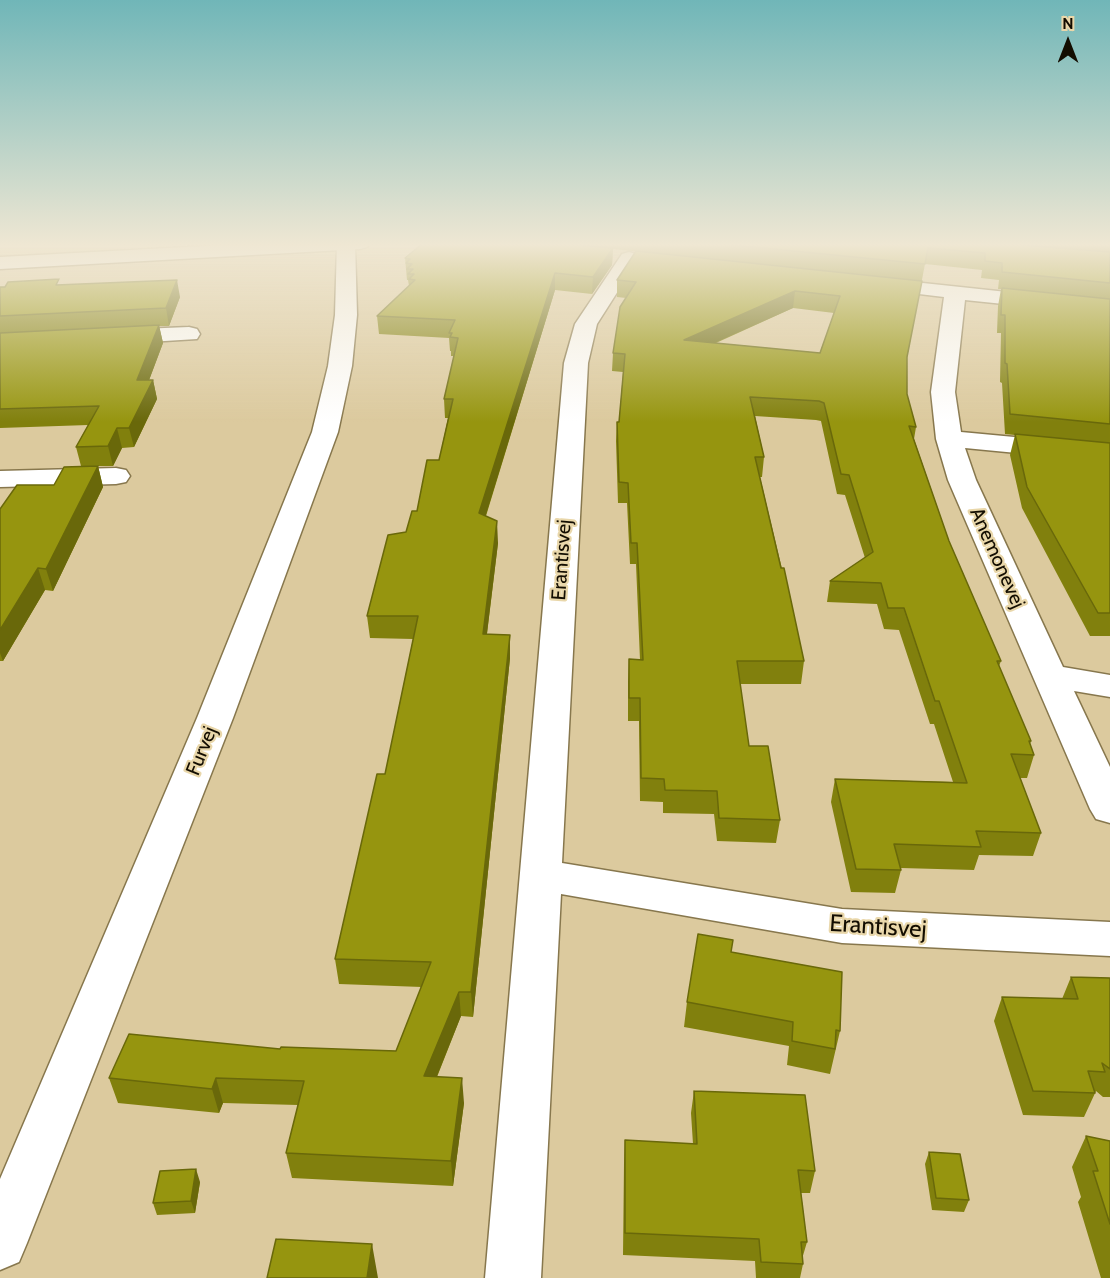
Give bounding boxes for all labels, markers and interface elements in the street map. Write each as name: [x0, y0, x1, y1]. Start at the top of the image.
north arrow: [1038, 12, 1098, 72]
text: N: [1062, 14, 1074, 33]
street label: Anemonevej: [964, 504, 1030, 612]
street label: Erantisvej: [547, 519, 577, 601]
street label: Furvej: [181, 723, 223, 779]
street label: Erantisvej: [828, 909, 928, 945]

